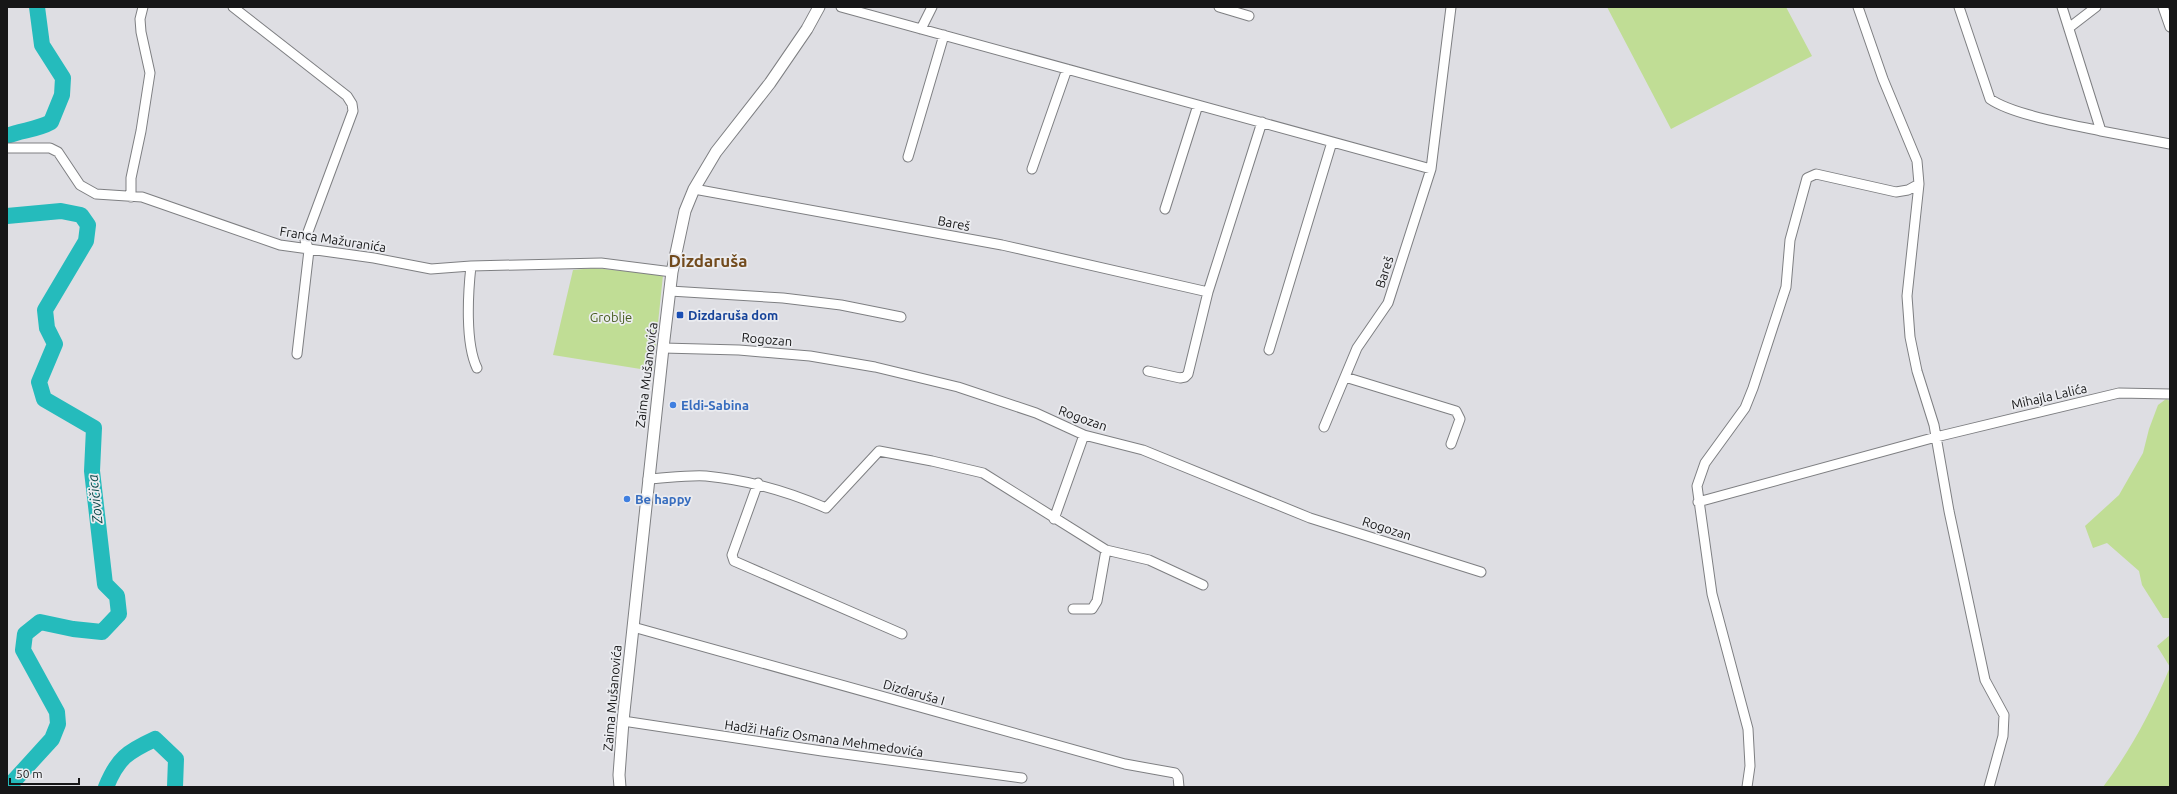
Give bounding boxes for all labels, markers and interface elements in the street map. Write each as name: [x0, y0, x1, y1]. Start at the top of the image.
street label: Bareš: [937, 213, 972, 233]
street label: Franca Mažuranića: [279, 224, 387, 254]
district label: Dizdaruša: [669, 251, 747, 270]
street label: Bareš: [1372, 254, 1396, 290]
place label: Dizdaruša dom: [688, 308, 778, 322]
park label: Groblje: [590, 310, 632, 324]
marker: Dizdaruša dom: [675, 310, 685, 320]
street label: Zaima Mušanovića: [633, 321, 659, 429]
street label: Rogozan: [741, 330, 793, 348]
street label: Mihajla Lalića: [2010, 380, 2088, 412]
place label: Eldi-Sabina: [681, 398, 749, 412]
marker: Eldi-Sabina: [668, 400, 678, 410]
street label: Rogozan: [1057, 403, 1109, 433]
water label: Zovičica: [84, 473, 106, 525]
place label: Be happy: [635, 492, 691, 506]
marker: Be happy: [622, 494, 632, 504]
street label: Rogozan: [1361, 514, 1413, 542]
street label: Zaima Mušanovića: [600, 644, 624, 752]
street label: Dizdaruša I: [882, 677, 946, 707]
street label: Hadži Hafiz Osmana Mehmedovića: [724, 717, 924, 759]
scale bar: [10, 760, 79, 786]
text: 50 m: [16, 767, 43, 780]

